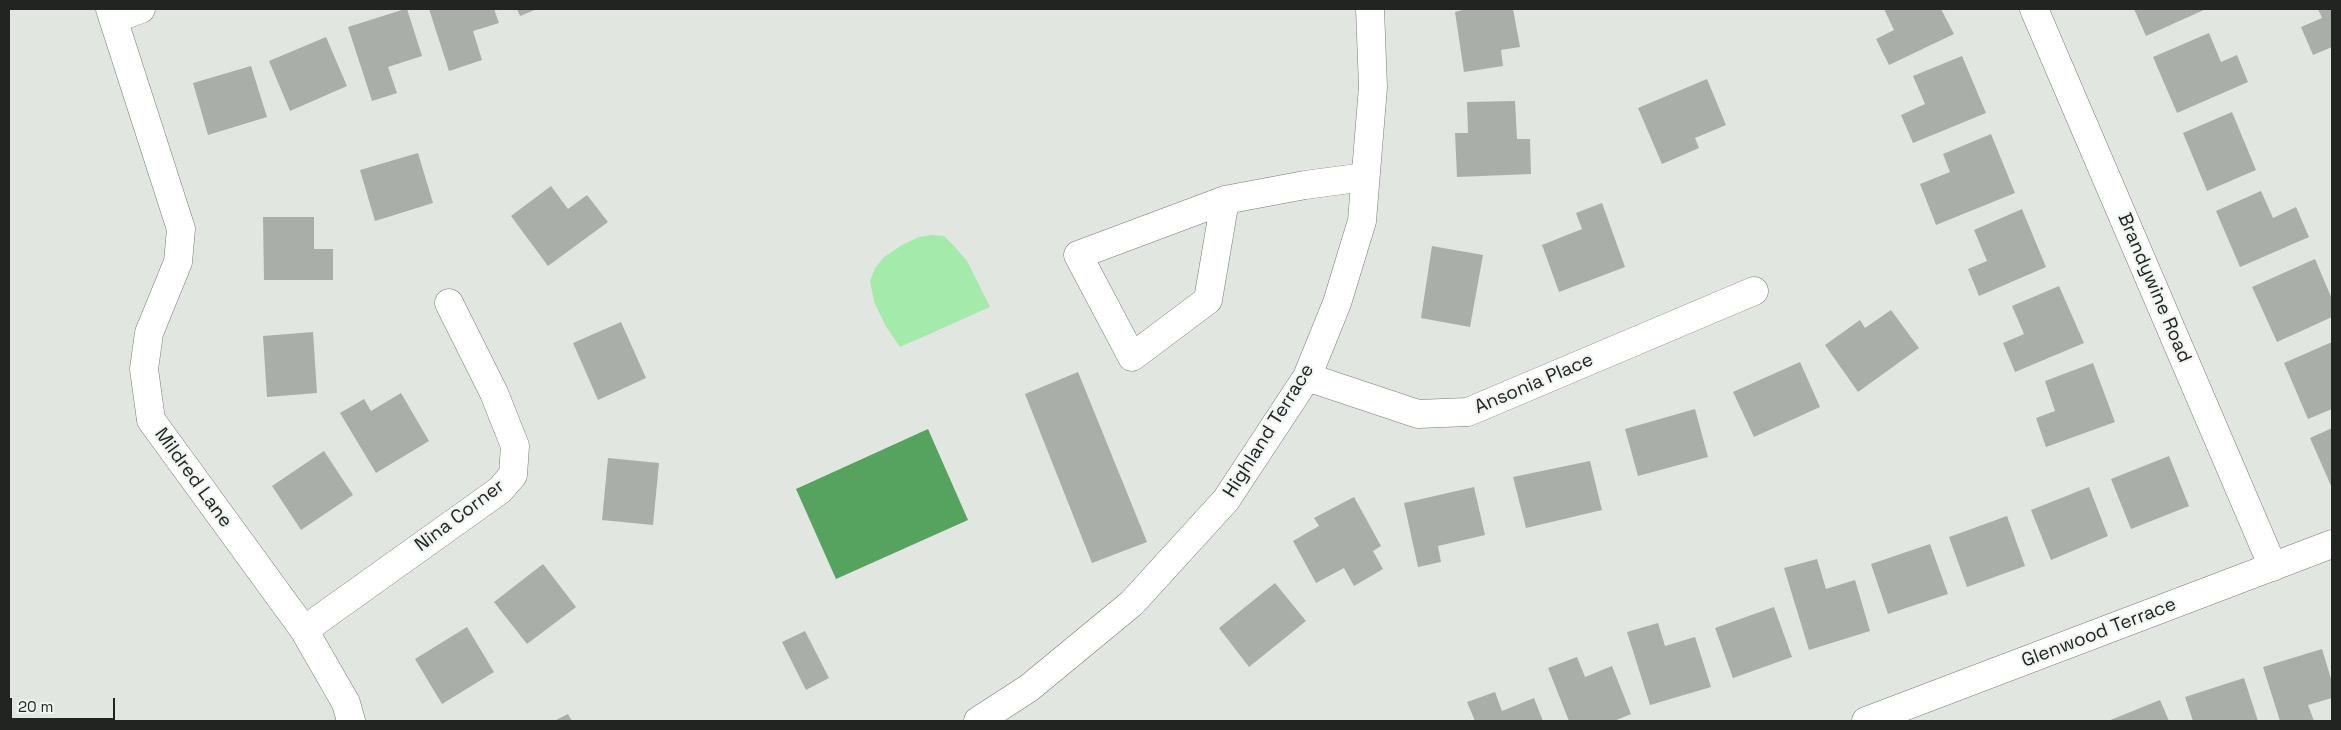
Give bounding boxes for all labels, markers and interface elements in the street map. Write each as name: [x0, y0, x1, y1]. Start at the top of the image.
street label: Brandywine Road: [2112, 210, 2196, 366]
street label: Ansonia Place: [1471, 349, 1597, 419]
street label: Highland Terrace: [1219, 360, 1319, 502]
street label: Mildred Lane: [149, 424, 237, 532]
street label: Nina Corner: [411, 475, 509, 557]
street label: Glenwood Terrace: [2019, 593, 2179, 673]
scale bar: [12, 688, 118, 720]
text: 20 m: [18, 697, 53, 716]

